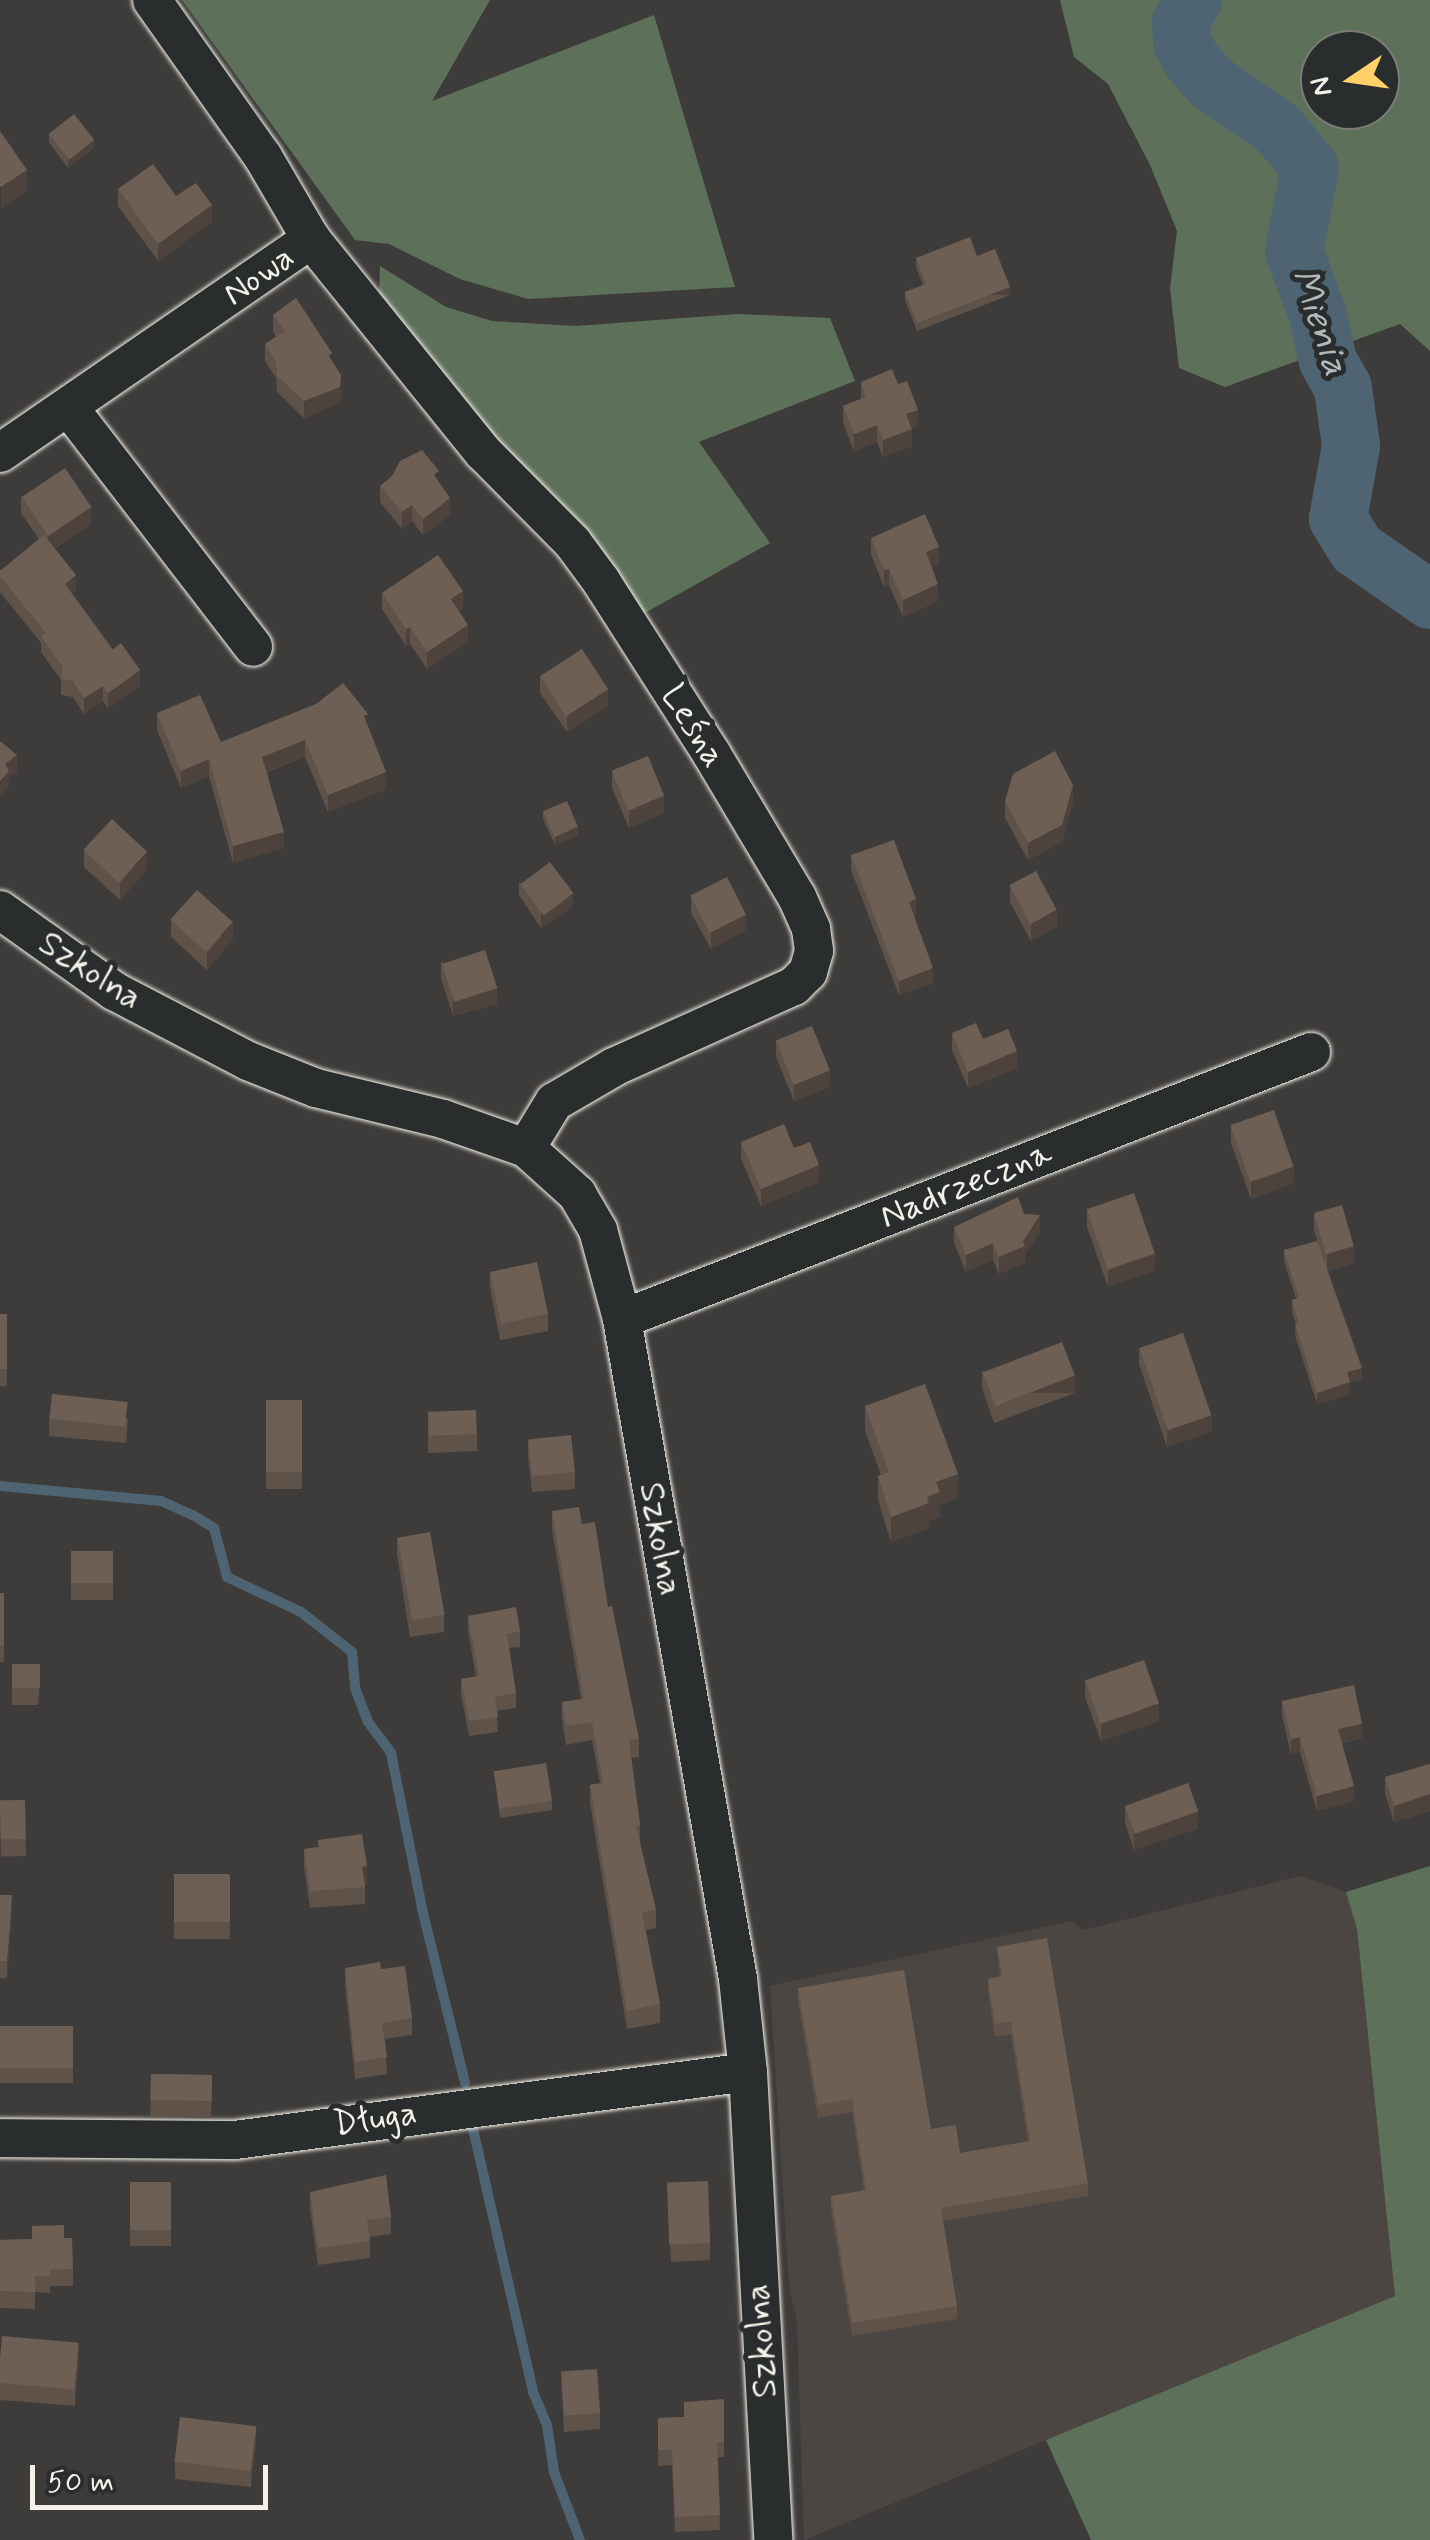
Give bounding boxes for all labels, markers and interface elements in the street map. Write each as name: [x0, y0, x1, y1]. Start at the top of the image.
north arrow: [1300, 30, 1400, 130]
text: N: [1302, 73, 1342, 100]
street label: Nowa: [215, 237, 303, 315]
water label: Mienia: [1279, 262, 1359, 382]
street label: Leśna: [651, 677, 735, 775]
street label: Szkolna: [31, 922, 149, 1020]
street label: Nadrzeczna: [874, 1132, 1058, 1238]
street label: Szkolna: [629, 1479, 691, 1599]
street label: Długa: [330, 2092, 420, 2146]
street label: Szkolna: [737, 2283, 787, 2399]
scale bar: [35, 2445, 272, 2507]
text: 50 m: [47, 2463, 114, 2502]

